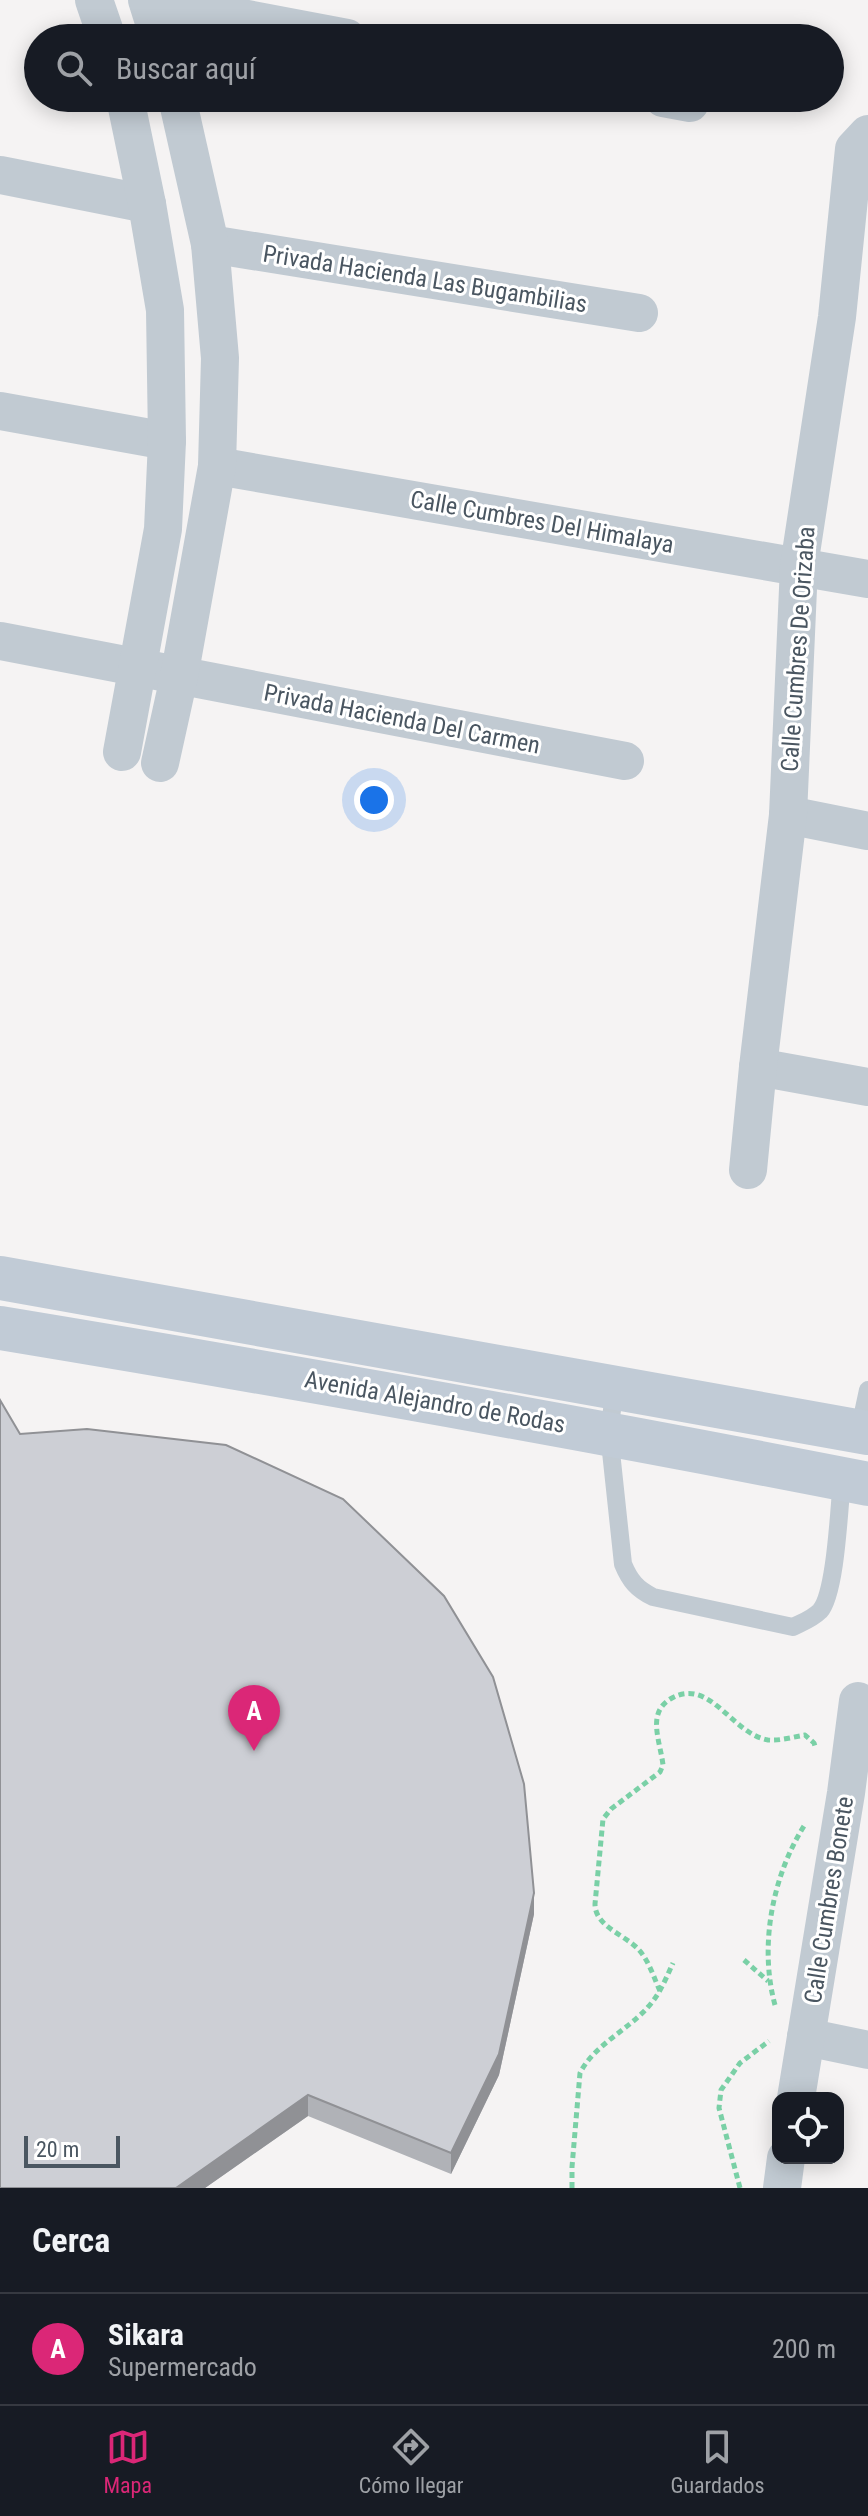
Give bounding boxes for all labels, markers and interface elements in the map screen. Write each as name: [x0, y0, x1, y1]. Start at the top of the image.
search box: [24, 24, 844, 112]
icon: search: [52, 46, 96, 90]
text: Buscar aquí: [116, 51, 256, 86]
street label: Privada Hacienda Las Bugambilias: [261, 240, 589, 318]
street label: Calle Cumbres Del Himalaya: [408, 485, 676, 559]
street label: Calle Cumbres De Orizaba: [775, 525, 821, 773]
street label: Privada Hacienda Del Carmen: [262, 678, 542, 760]
your location: [354, 780, 394, 820]
street label: Avenida Alejandro de Rodas: [303, 1365, 567, 1439]
pin: A: [228, 1685, 280, 1751]
street label: Calle Cumbres Bonete: [799, 1795, 859, 2005]
map controls: [772, 2092, 844, 2164]
button: locate: [772, 2092, 844, 2164]
scale bar: [24, 2132, 120, 2168]
text: 20 m: [36, 2137, 79, 2162]
text: Cerca: [32, 2220, 110, 2260]
text: Sikara: [108, 2317, 184, 2352]
text: A: [50, 2334, 66, 2364]
text: 200 m: [772, 2334, 836, 2364]
text: Supermercado: [108, 2352, 257, 2382]
tab: Mapa: [103, 2425, 152, 2498]
tab: Cómo llegar: [359, 2425, 464, 2498]
tab: Guardados: [670, 2425, 765, 2498]

